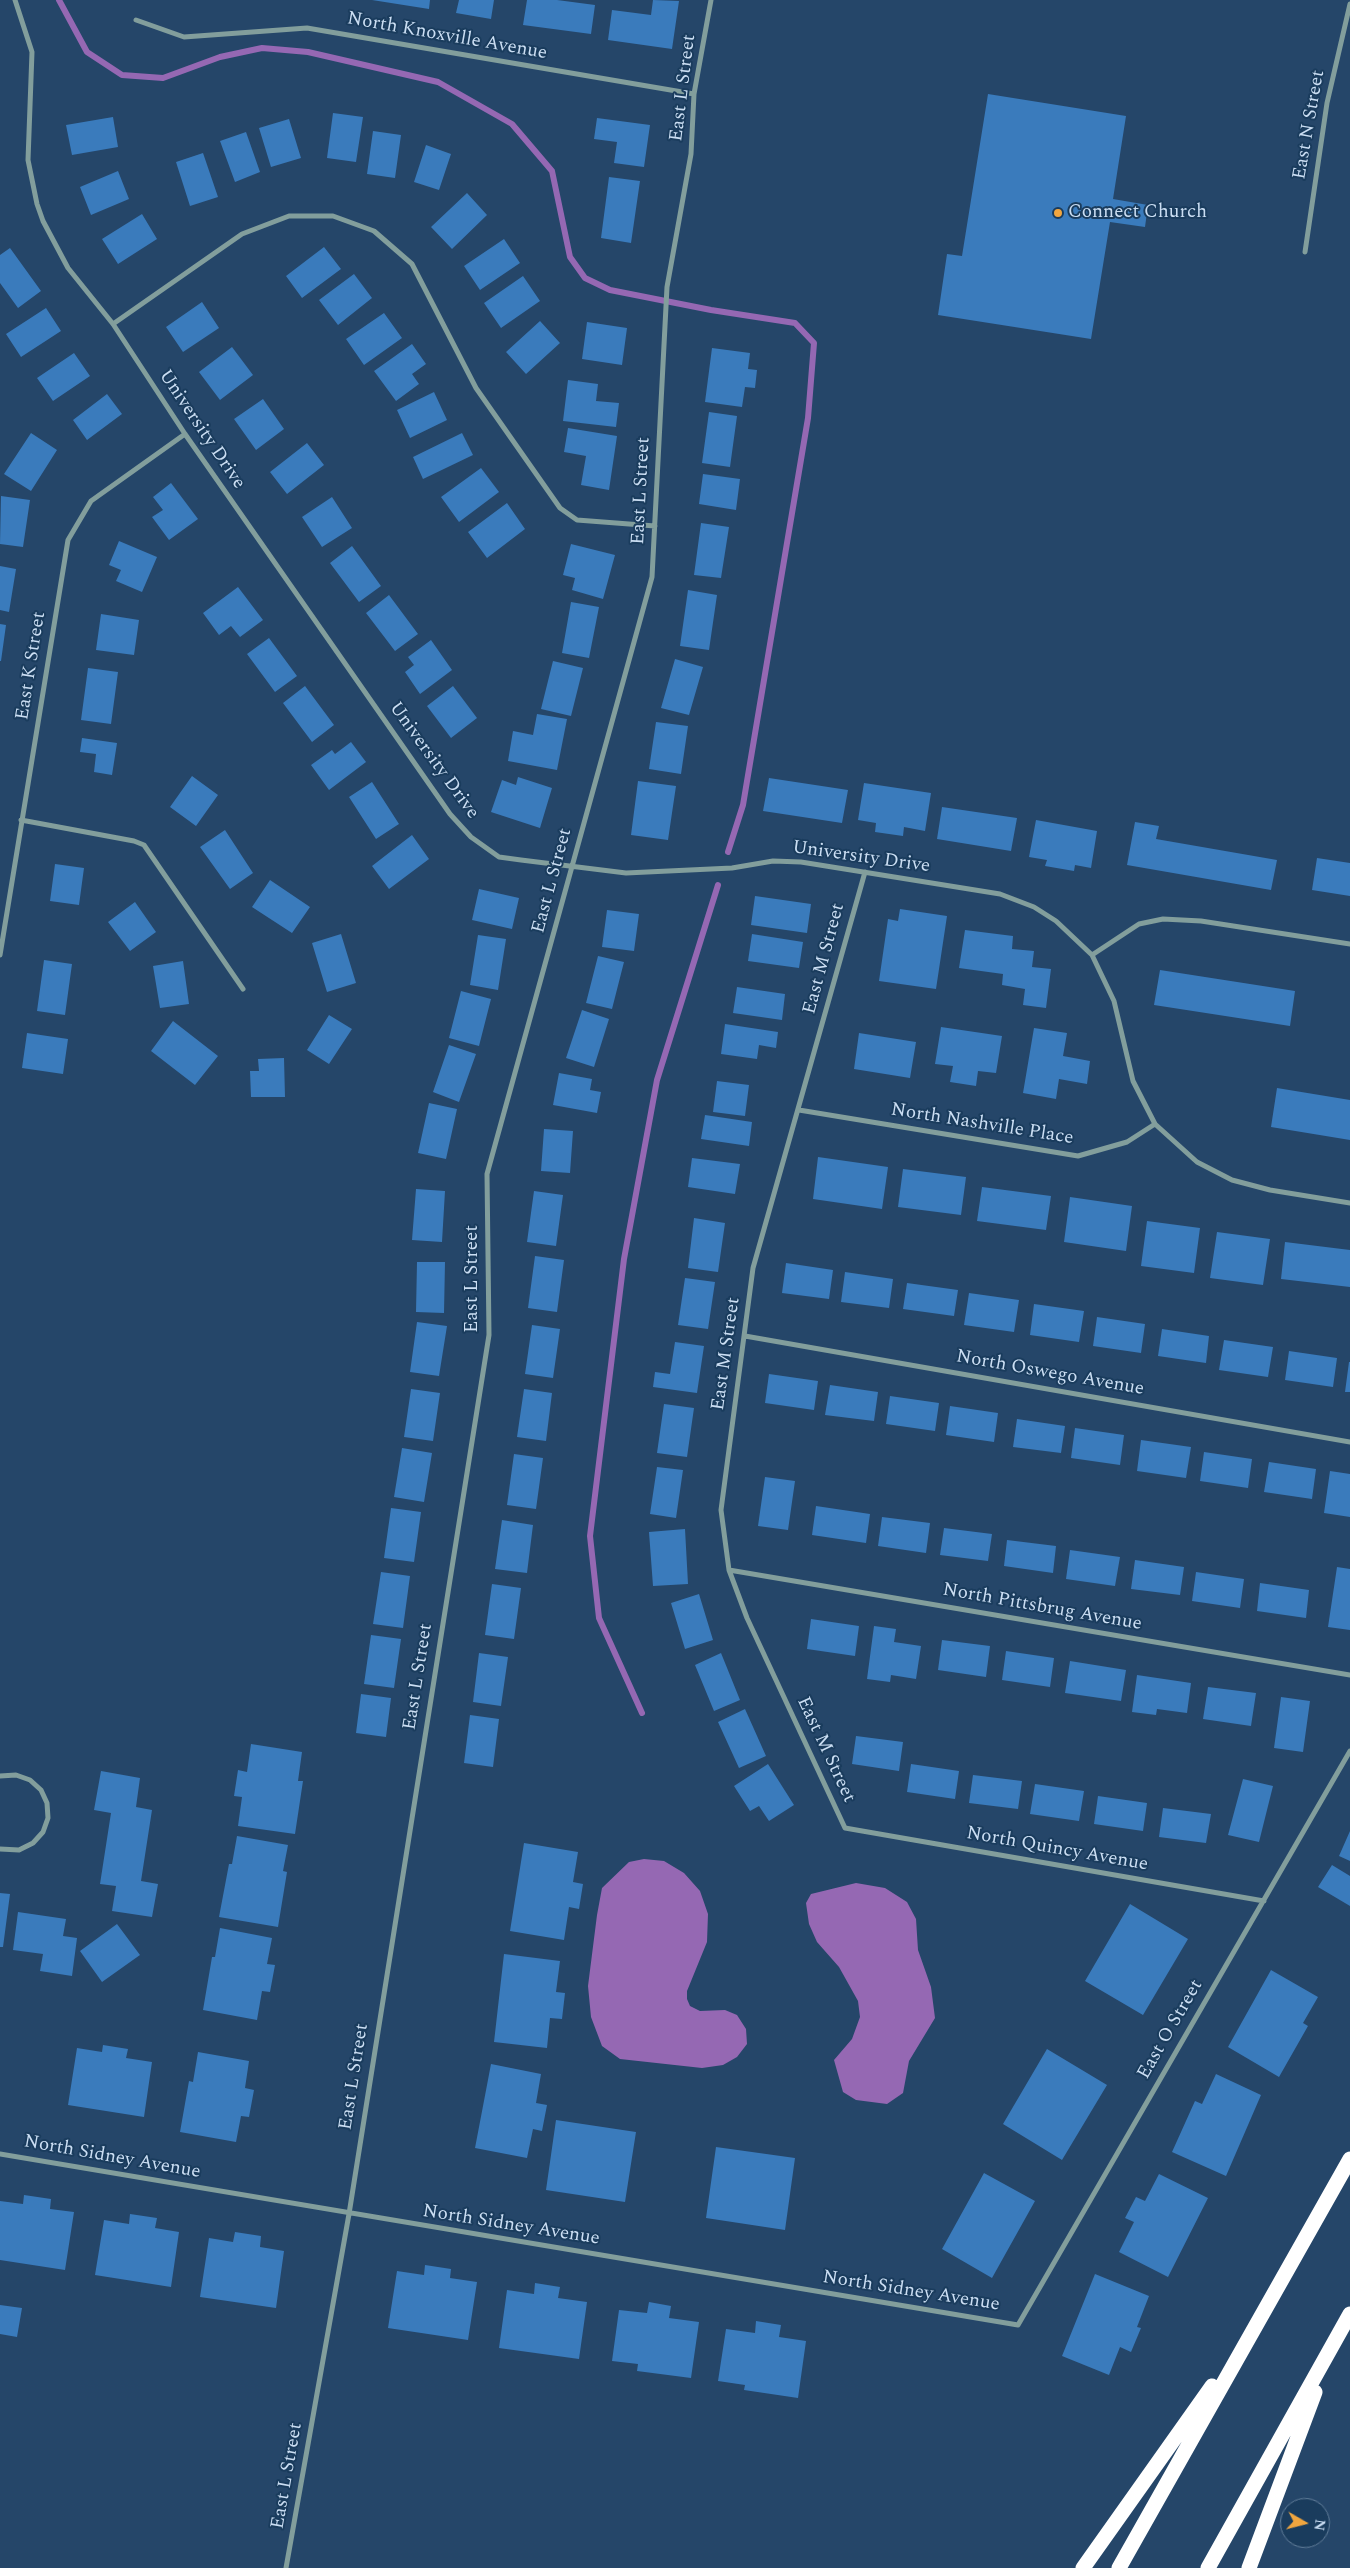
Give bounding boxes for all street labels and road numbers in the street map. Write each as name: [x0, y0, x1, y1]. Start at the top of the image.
street label: North Knoxville Avenue: [345, 8, 549, 66]
street label: East L Street: [666, 33, 702, 143]
street label: East N Street: [1289, 68, 1331, 182]
street label: University Drive: [153, 366, 249, 494]
street label: East L Street: [628, 437, 656, 545]
street label: East K Street: [12, 610, 52, 722]
street label: University Drive: [383, 698, 483, 824]
street label: East L Street: [528, 826, 578, 936]
street label: University Drive: [791, 837, 931, 879]
street label: East M Street: [799, 901, 851, 1017]
street label: North Nashville Place: [889, 1099, 1075, 1151]
street label: East L Street: [462, 1225, 484, 1333]
street label: East M Street: [708, 1296, 746, 1412]
street label: North Oswego Avenue: [954, 1346, 1146, 1402]
street label: North Pittsbrug Avenue: [941, 1579, 1143, 1637]
street label: East L Street: [399, 1622, 439, 1732]
street label: East M Street: [791, 1694, 859, 1806]
street label: North Quincy Avenue: [964, 1823, 1150, 1877]
street label: East O Street: [1133, 1976, 1209, 2084]
street label: East L Street: [335, 2022, 375, 2132]
street label: North Sidney Avenue: [22, 2131, 202, 2185]
street label: North Sidney Avenue: [421, 2201, 601, 2251]
street label: North Sidney Avenue: [821, 2267, 1001, 2317]
street label: East L Street: [267, 2421, 309, 2531]

